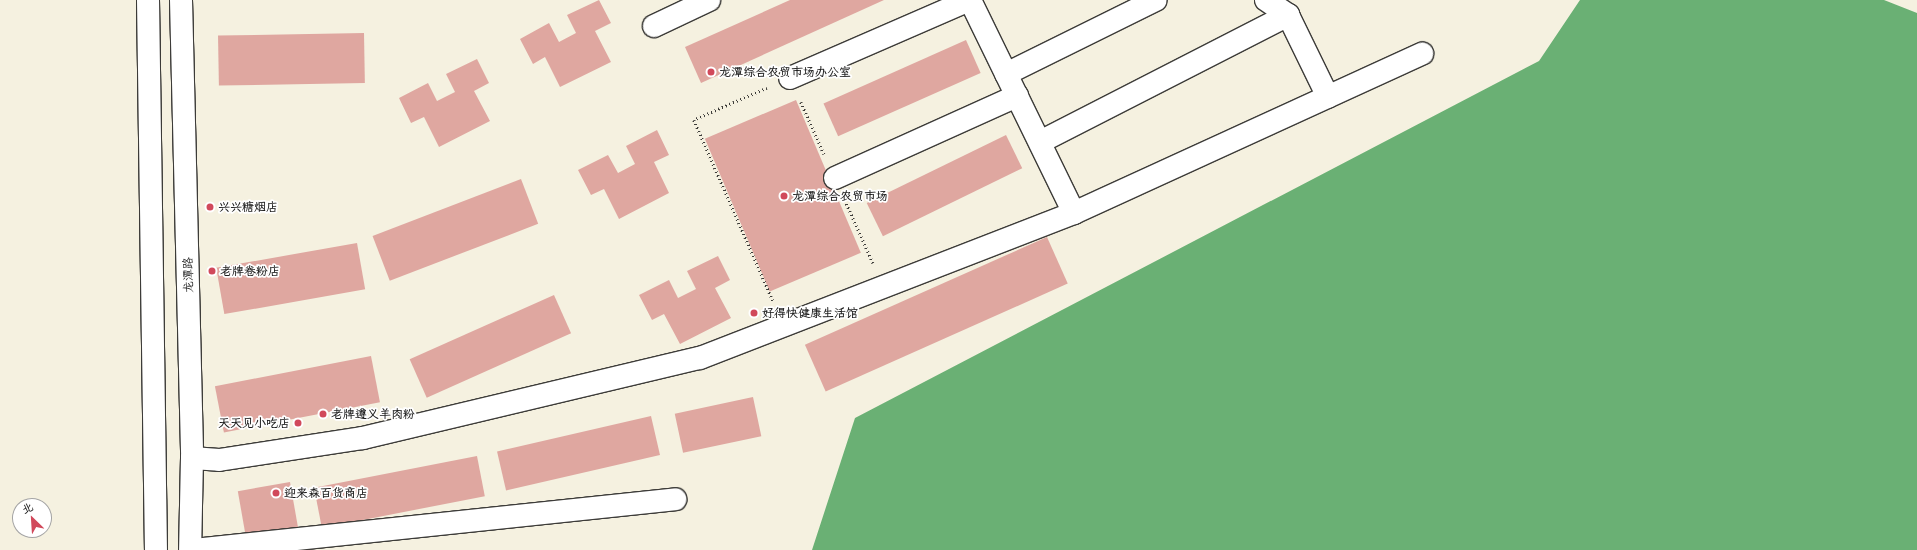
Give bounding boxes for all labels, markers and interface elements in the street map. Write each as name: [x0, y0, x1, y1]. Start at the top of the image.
place label: 龙潭综合农贸市场办公室: [719, 65, 851, 79]
marker: 龙潭综合农贸市场办公室: [706, 67, 716, 77]
place label: 龙潭综合农贸市场: [792, 189, 888, 203]
marker: 龙潭综合农贸市场: [779, 191, 789, 201]
place label: 兴兴糖烟店: [218, 200, 278, 214]
marker: 兴兴糖烟店: [205, 202, 215, 212]
street label: 龙潭路: [180, 257, 196, 293]
place label: 老牌卷粉店: [220, 264, 280, 278]
marker: 老牌卷粉店: [207, 266, 217, 276]
place label: 好得快健康生活馆: [762, 306, 858, 320]
marker: 好得快健康生活馆: [749, 308, 759, 318]
place label: 老牌遵义羊肉粉: [331, 407, 415, 421]
marker: 老牌遵义羊肉粉: [318, 409, 328, 419]
place label: 天天见小吃店: [218, 416, 290, 430]
marker: 天天见小吃店: [293, 418, 303, 428]
place label: 迎来森百货商店: [284, 486, 368, 500]
marker: 迎来森百货商店: [271, 488, 281, 498]
north arrow: [12, 498, 52, 538]
text: 北: [19, 499, 35, 517]

